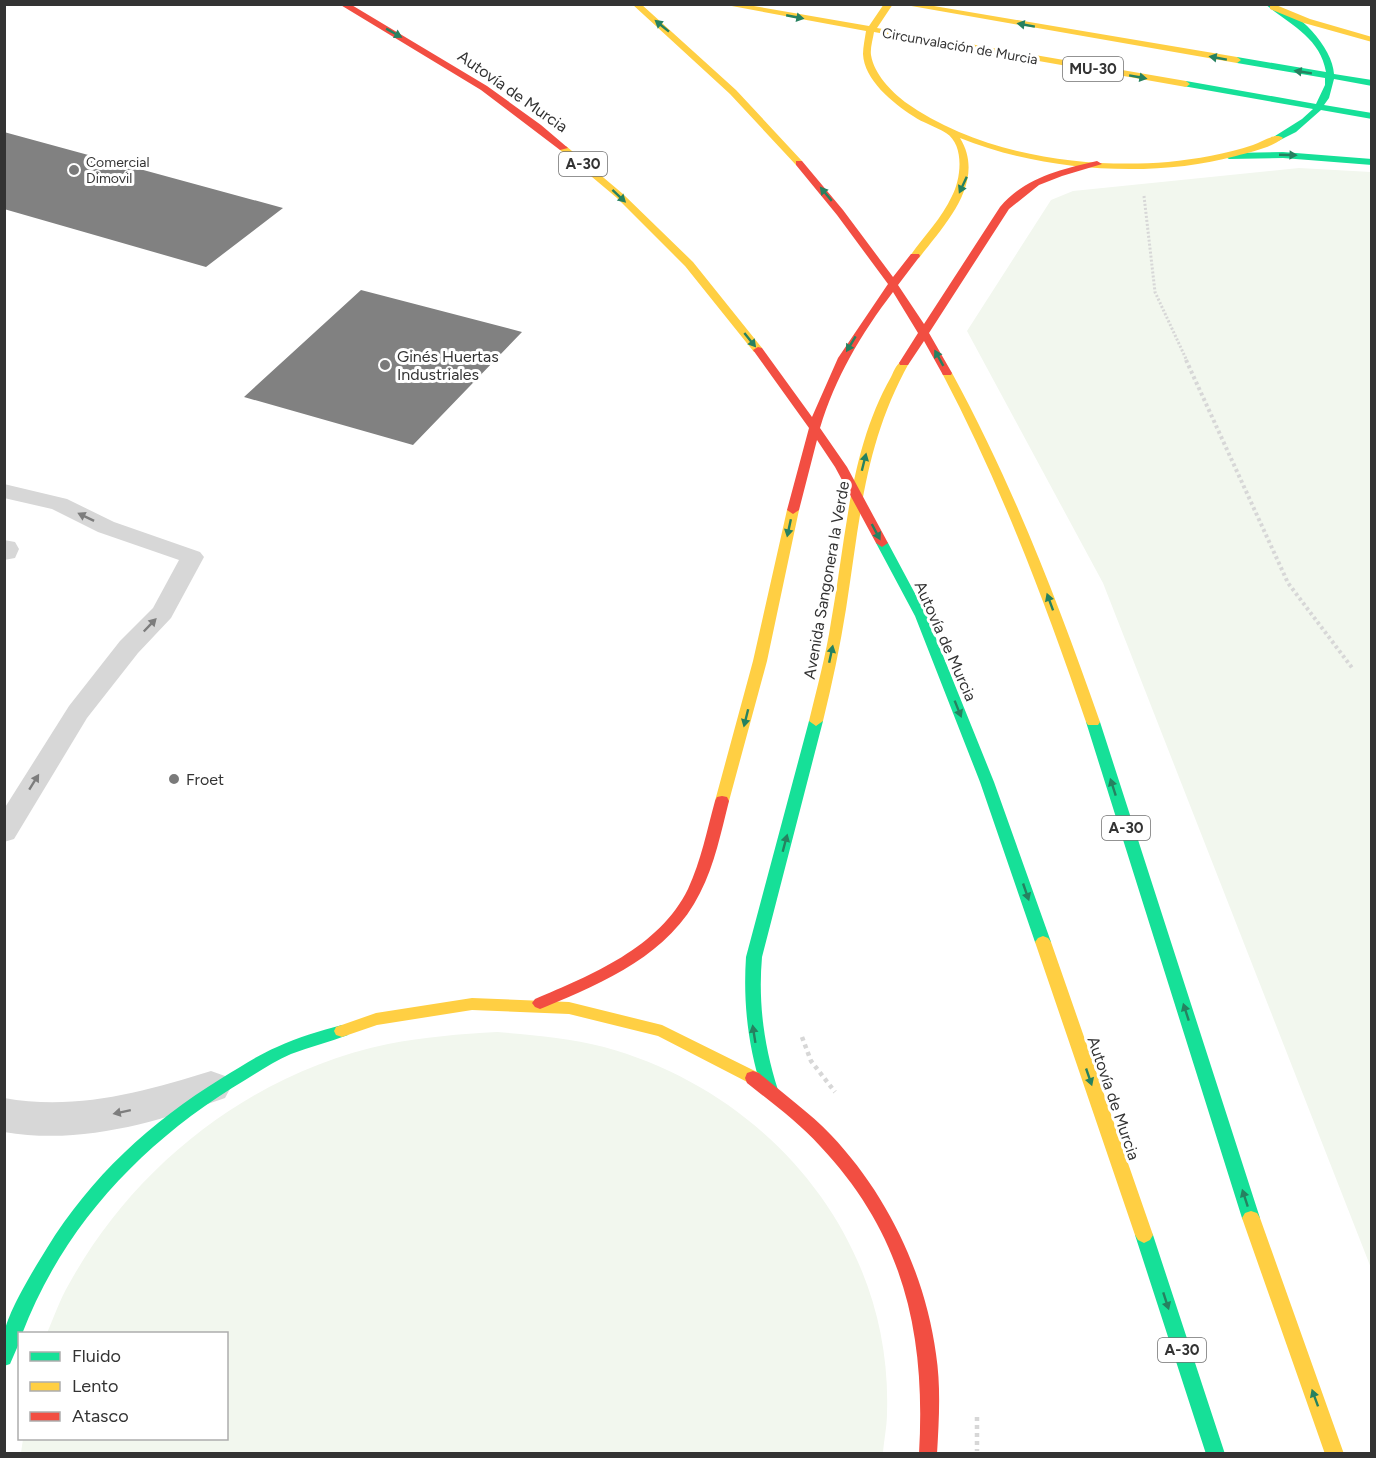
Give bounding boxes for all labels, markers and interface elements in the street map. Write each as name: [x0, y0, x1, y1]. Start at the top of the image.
one-way arrow: [785, 13, 804, 22]
one-way arrow: [654, 19, 670, 32]
one-way arrow: [1017, 21, 1036, 30]
street label: Circunvalación de Murcia: [881, 24, 1039, 69]
one-way arrow: [386, 28, 403, 38]
street label: Autovía de Murcia: [454, 47, 571, 136]
one-way arrow: [1209, 53, 1228, 62]
road number: MU-30: [1063, 57, 1123, 81]
one-way arrow: [1293, 67, 1312, 76]
one-way arrow: [1129, 73, 1148, 82]
one-way arrow: [1278, 151, 1297, 160]
road number: A-30: [559, 152, 607, 176]
place label: Comercial Dimovil: [86, 154, 150, 187]
marker: Comercial Dimovil: [67, 163, 81, 177]
one-way arrow: [958, 176, 968, 194]
one-way arrow: [820, 187, 833, 202]
one-way arrow: [612, 189, 627, 203]
one-way arrow: [743, 333, 756, 348]
one-way arrow: [846, 336, 857, 352]
place label: Ginés Huertas Industriales: [397, 347, 499, 384]
one-way arrow: [934, 349, 944, 366]
marker: Ginés Huertas Industriales: [378, 358, 392, 372]
one-way arrow: [860, 453, 870, 471]
street label: Avenida Sangonera la Verde: [800, 479, 853, 681]
one-way arrow: [77, 512, 94, 521]
one-way arrow: [784, 519, 793, 538]
one-way arrow: [871, 523, 881, 540]
street label: Autovía de Murcia: [911, 578, 981, 704]
one-way arrow: [1044, 593, 1054, 611]
one-way arrow: [143, 618, 157, 633]
one-way arrow: [827, 644, 836, 663]
one-way arrow: [953, 701, 963, 719]
one-way arrow: [740, 709, 750, 727]
place label: Froet: [186, 770, 224, 789]
marker: Froet: [167, 772, 181, 786]
one-way arrow: [29, 773, 40, 790]
one-way arrow: [1108, 778, 1117, 796]
road number: A-30: [1102, 816, 1150, 840]
one-way arrow: [780, 834, 790, 853]
one-way arrow: [1021, 883, 1031, 901]
one-way arrow: [1180, 1003, 1190, 1021]
one-way arrow: [750, 1024, 759, 1043]
street label: Autovía de Murcia: [1083, 1034, 1144, 1162]
one-way arrow: [1085, 1068, 1095, 1086]
one-way arrow: [112, 1108, 131, 1117]
one-way arrow: [1240, 1189, 1250, 1207]
one-way arrow: [1162, 1292, 1171, 1310]
legend: [18, 1332, 228, 1440]
road number: A-30: [1158, 1338, 1206, 1362]
text: Fluido: [72, 1345, 121, 1367]
text: Lento: [72, 1375, 118, 1397]
one-way arrow: [1310, 1389, 1320, 1407]
text: Atasco: [72, 1405, 129, 1427]

